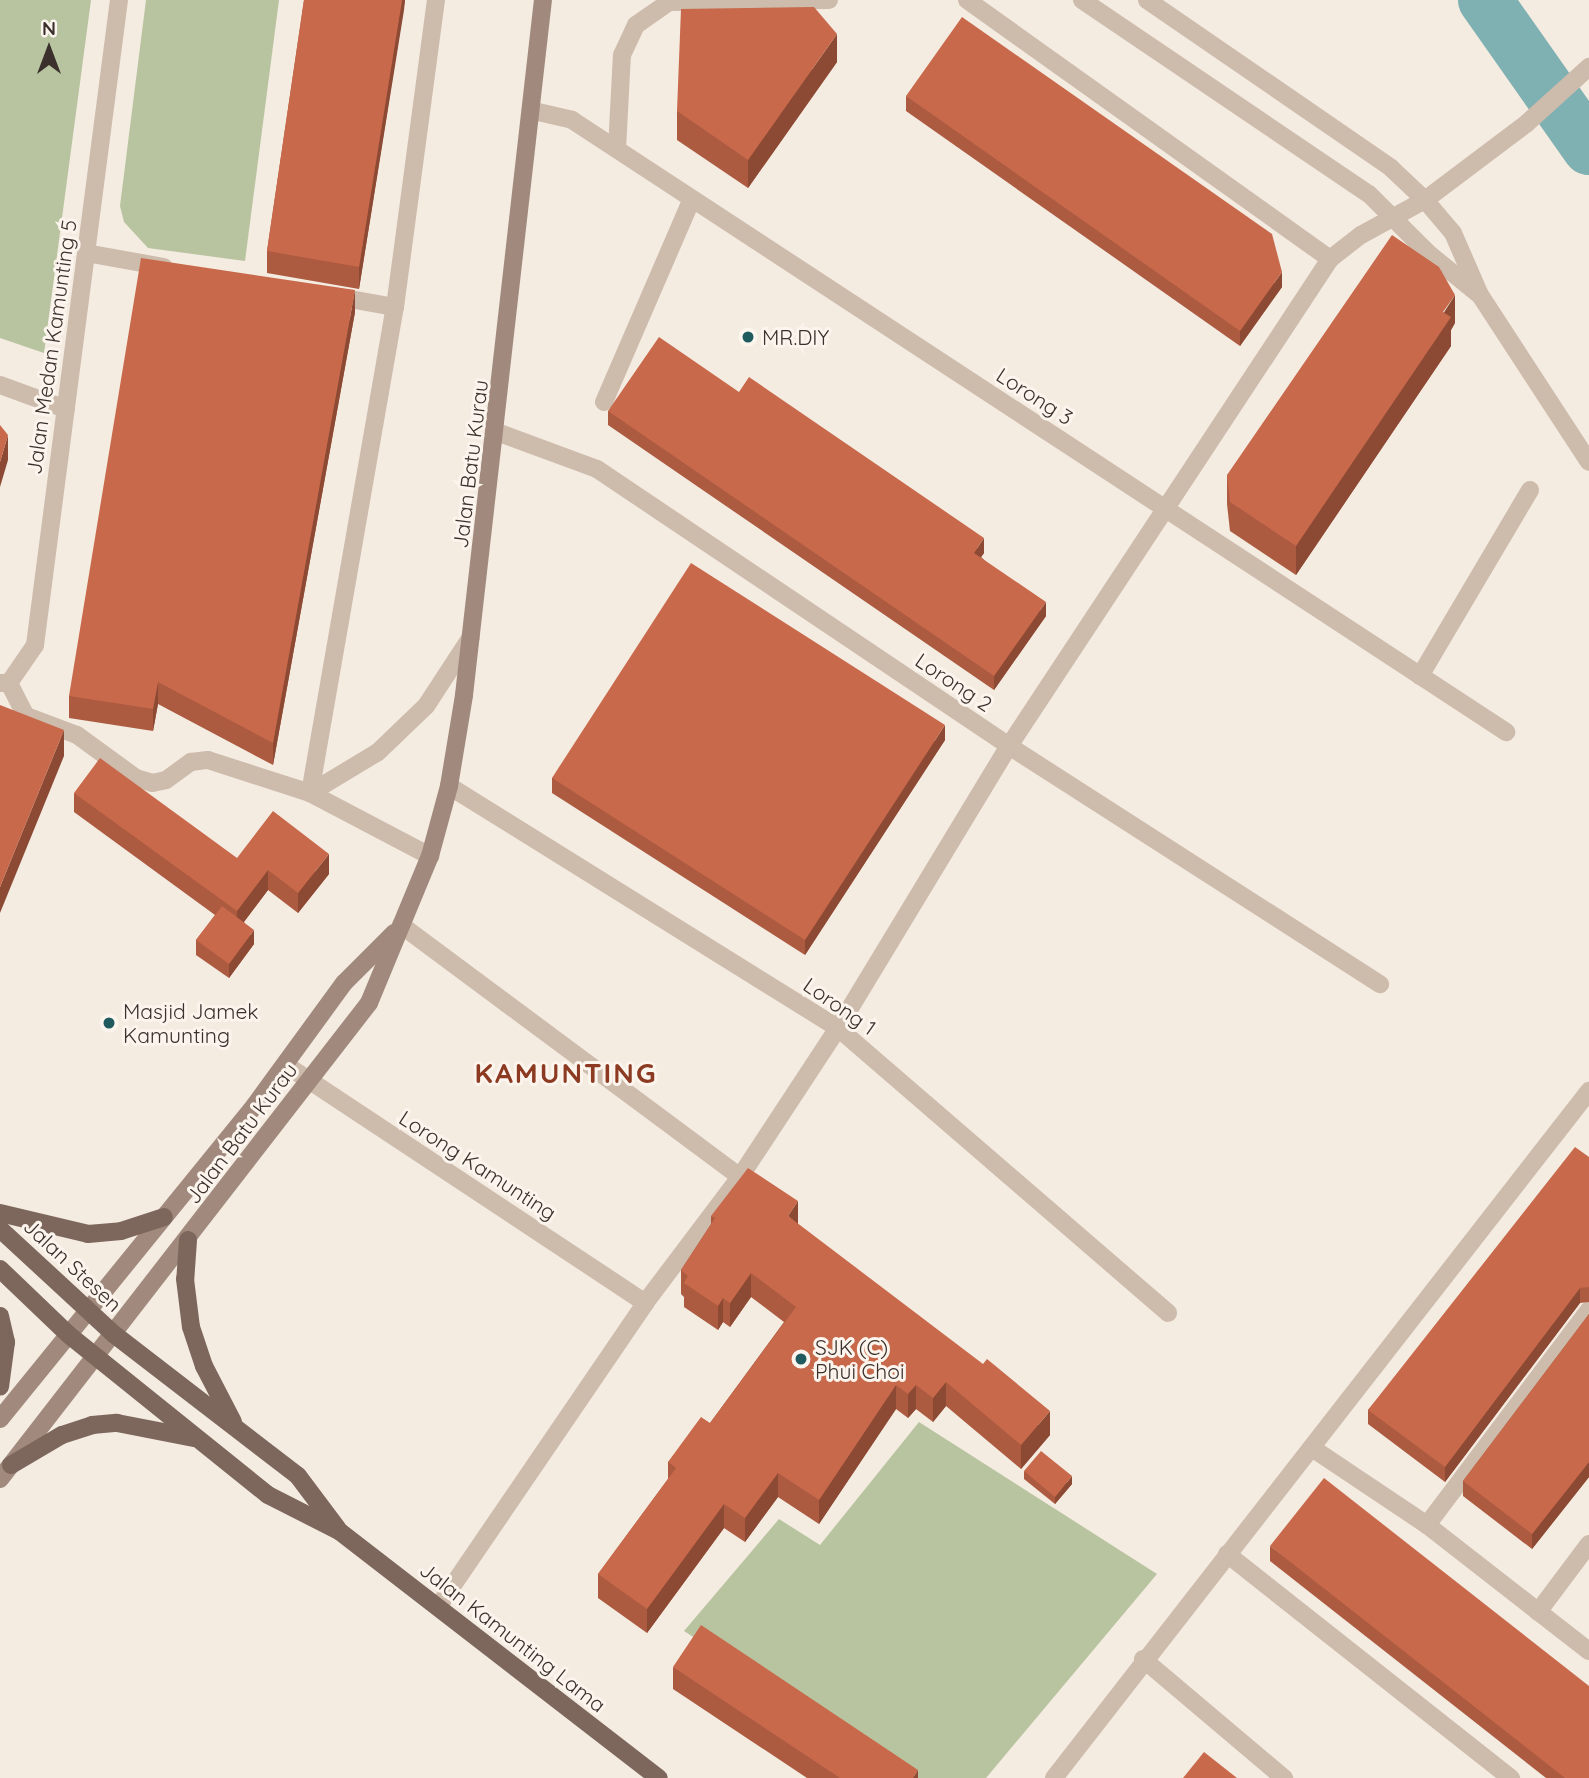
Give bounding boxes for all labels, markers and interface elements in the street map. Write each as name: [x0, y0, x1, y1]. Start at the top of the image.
north arrow: [14, 14, 84, 84]
text: N: [42, 16, 56, 40]
street label: Jalan Medan Kamunting 5: [21, 218, 81, 476]
place label: MR.DIY: [762, 324, 829, 350]
marker: MR.DIY: [740, 329, 756, 345]
street label: Lorong 3: [992, 362, 1078, 430]
street label: Jalan Batu Kurau: [447, 378, 493, 550]
street label: Lorong 2: [911, 647, 997, 717]
street label: Lorong 1: [799, 972, 881, 1040]
place label: Masjid Jamek Kamunting: [123, 998, 259, 1048]
marker: Masjid Jamek Kamunting: [101, 1015, 117, 1031]
district label: KAMUNTING: [476, 1056, 656, 1090]
street label: Jalan Batu Kurau: [180, 1058, 302, 1208]
street label: Lorong Kamunting: [395, 1105, 561, 1225]
street label: Jalan Stesen: [19, 1213, 127, 1317]
place label: SJK (C) Phui Choi: [815, 1334, 904, 1384]
marker: SJK (C) Phui Choi: [793, 1351, 809, 1367]
street label: Jalan Kamunting Lama: [415, 1557, 611, 1717]

